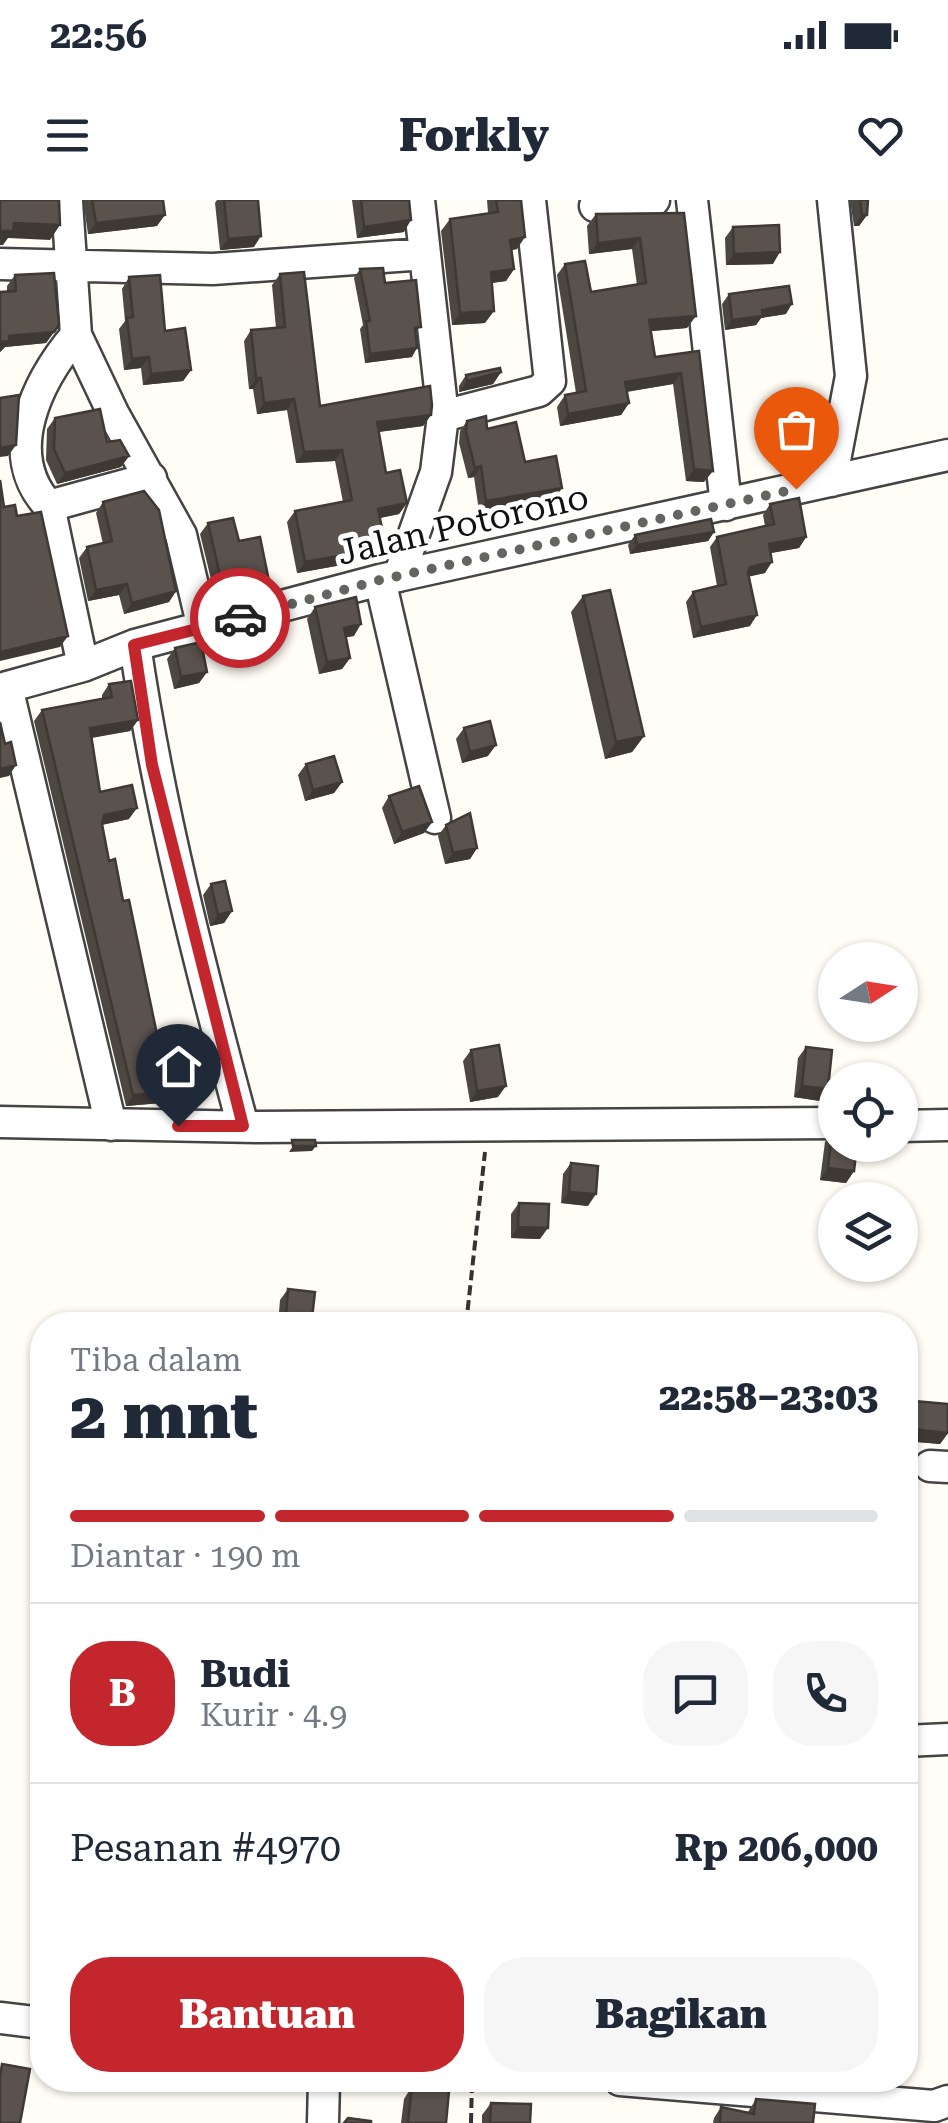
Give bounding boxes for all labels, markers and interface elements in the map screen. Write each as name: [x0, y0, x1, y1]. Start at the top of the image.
text: 22:56: [50, 13, 147, 57]
icon: menu: [40, 108, 95, 163]
icon: heart: [853, 108, 908, 163]
text: Forkly: [399, 109, 549, 162]
pin: [754, 387, 839, 490]
icon: bag: [769, 402, 824, 457]
street label: Jalan Potorono: [334, 476, 592, 574]
courier: [190, 568, 290, 668]
icon: car: [213, 591, 268, 646]
north arrow: [818, 942, 918, 1042]
map controls: [818, 942, 918, 1282]
pin: [136, 1024, 221, 1127]
icon: home: [151, 1039, 206, 1094]
button: locate: [818, 1062, 918, 1162]
button: layers: [818, 1182, 918, 1282]
text: Tiba dalam: [70, 1341, 242, 1379]
text: 22:58–23:03: [659, 1375, 878, 1419]
text: 2 mnt: [70, 1378, 258, 1454]
text: Diantar · 190 m: [70, 1537, 301, 1575]
button: chat: [643, 1641, 748, 1746]
button: phone: [773, 1641, 878, 1746]
text: Budi: [200, 1652, 290, 1696]
text: B: [109, 1671, 136, 1715]
text: Kurir · 4.9: [200, 1696, 347, 1734]
text: Pesanan #4970: [70, 1826, 341, 1870]
text: Rp 206,000: [675, 1826, 878, 1870]
button: Bantuan: [70, 1957, 464, 2072]
button: Bagikan: [484, 1957, 878, 2072]

